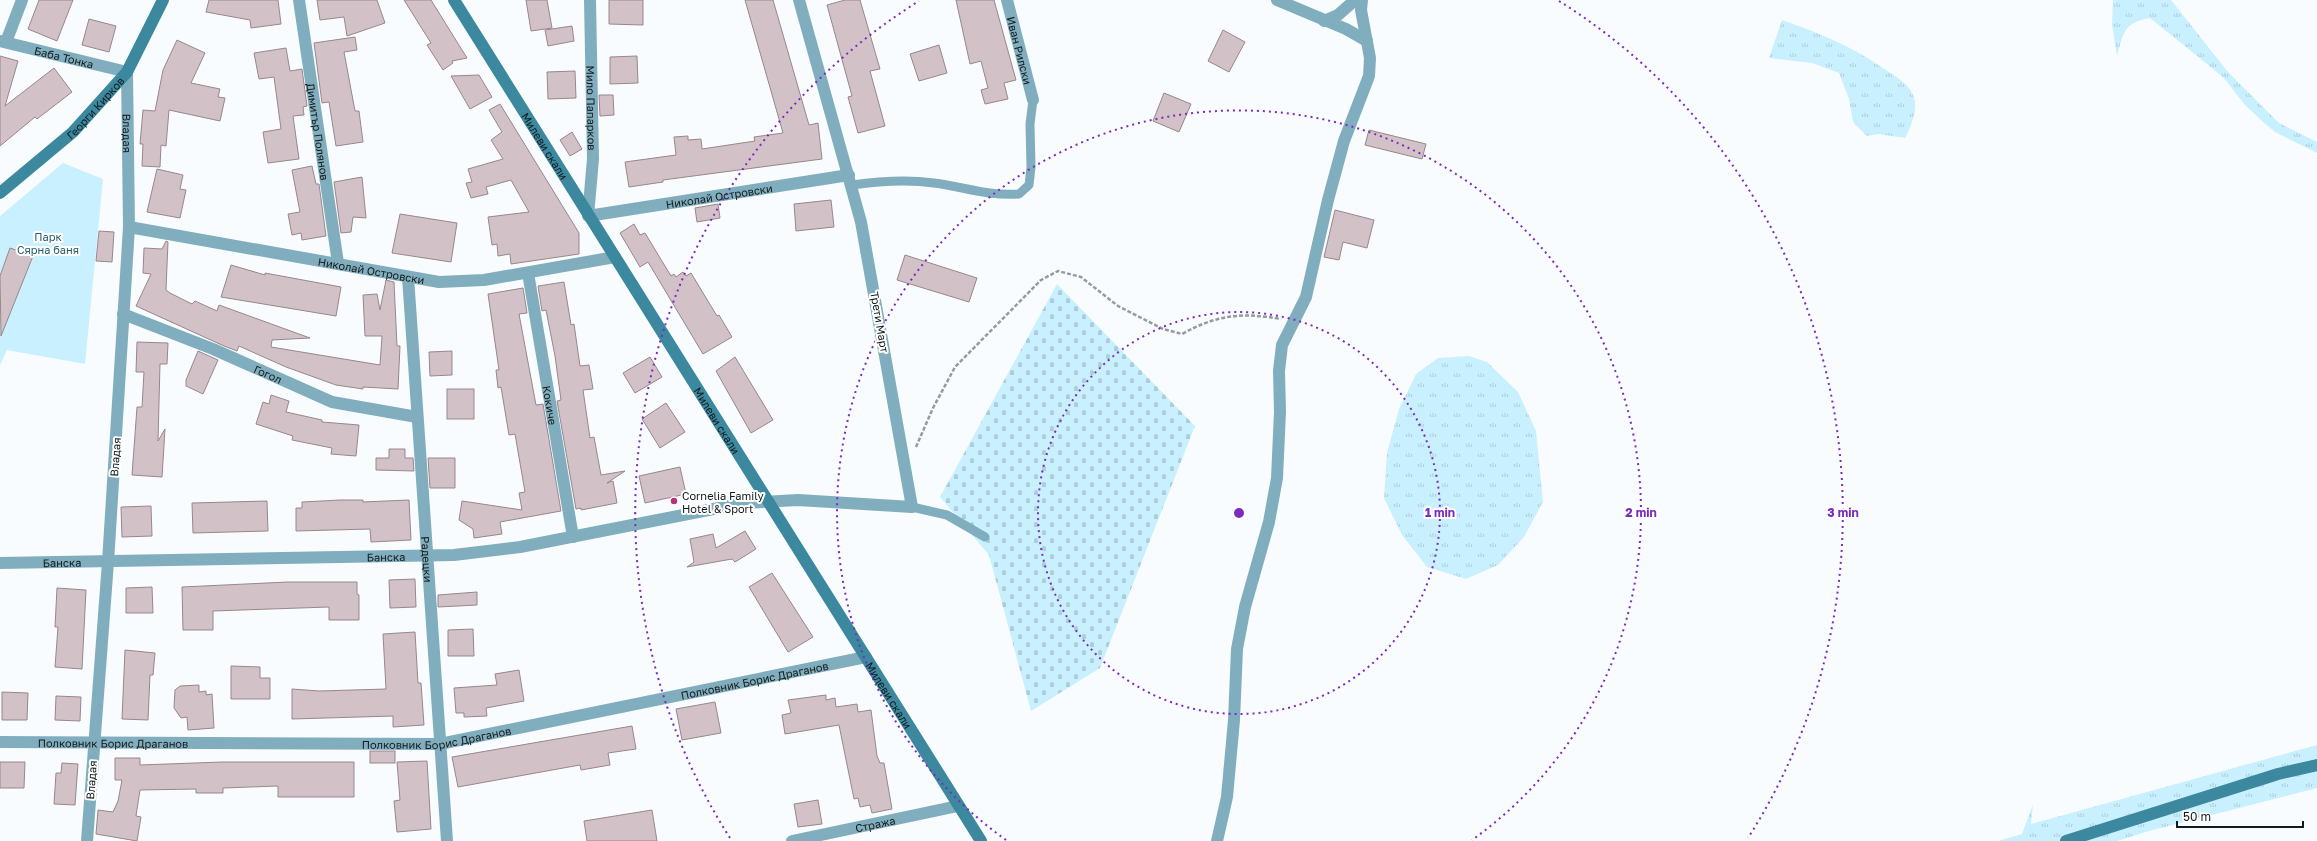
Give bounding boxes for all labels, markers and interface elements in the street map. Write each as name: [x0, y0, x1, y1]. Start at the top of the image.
street label: Иван Рилски: [1005, 15, 1035, 86]
street label: Баба Тонка: [33, 43, 95, 70]
street label: Мило Папарков: [585, 65, 599, 151]
street label: Георги Кирков: [64, 74, 126, 141]
street label: Димитър Полянов: [305, 82, 332, 181]
street label: Милеви скали: [520, 110, 571, 182]
street label: Владая: [121, 114, 135, 153]
street label: Николай Островски: [665, 181, 773, 210]
park label: Парк Сярна баня: [17, 230, 79, 256]
street label: Николай Островски: [317, 254, 426, 286]
street label: Трети Март: [868, 291, 892, 354]
street label: Гогол: [252, 362, 284, 386]
street label: Кокиче: [541, 384, 560, 426]
street label: Милеви скали: [692, 385, 743, 456]
street label: Владая: [107, 437, 123, 477]
place label: Cornelia Family Hotel & Sport: [682, 489, 764, 515]
marker: Cornelia Family Hotel & Sport: [669, 496, 679, 506]
text: 1 min: [1425, 505, 1455, 520]
text: 2 min: [1625, 505, 1657, 520]
text: 3 min: [1827, 505, 1859, 520]
centre of rings: [1232, 506, 1246, 520]
street label: Радецки: [419, 536, 436, 583]
street label: Банска: [366, 549, 405, 563]
street label: Банска: [43, 555, 81, 569]
street label: Полковник Борис Драганов: [680, 658, 830, 701]
street label: Милеви скали: [864, 659, 915, 731]
street label: Полковник Борис Драганов: [362, 723, 512, 751]
street label: Полковник Борис Драганов: [38, 736, 188, 749]
street label: Владая: [83, 760, 99, 800]
scale bar: [2177, 803, 2303, 829]
text: 50 m: [2183, 809, 2211, 824]
street label: Стража: [854, 813, 896, 834]

